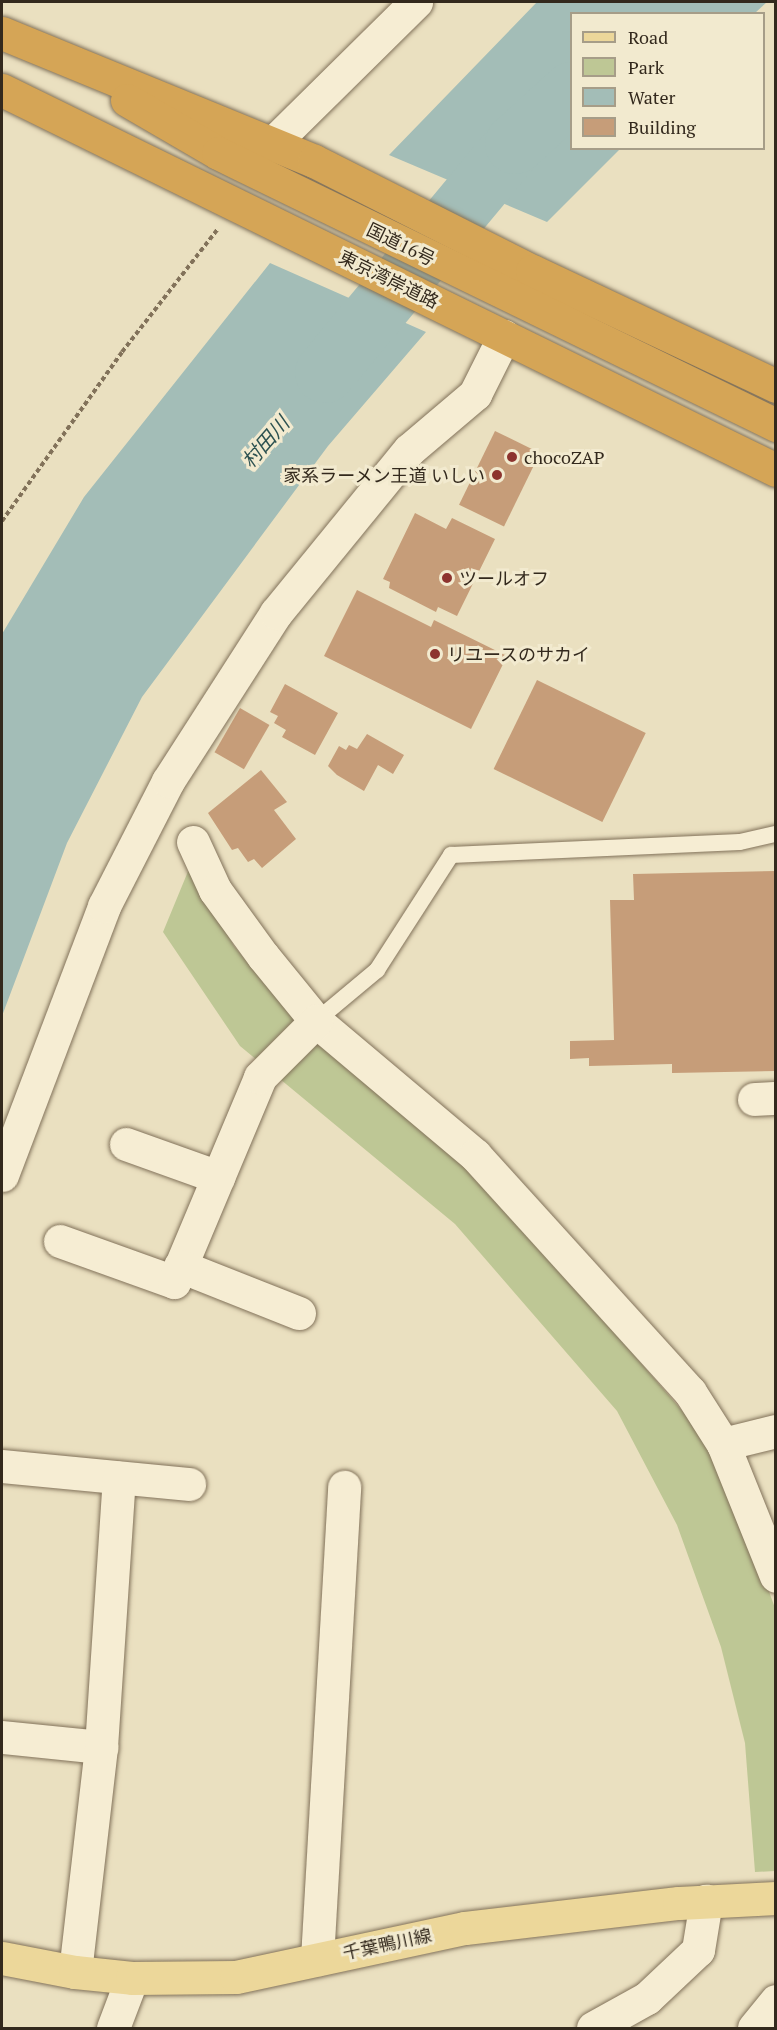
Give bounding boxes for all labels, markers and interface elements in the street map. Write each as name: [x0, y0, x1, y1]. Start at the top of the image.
legend: [570, 12, 765, 150]
text: Road: [628, 25, 668, 49]
text: Park: [628, 55, 664, 79]
text: Water: [628, 85, 675, 109]
text: Building: [628, 115, 696, 139]
street label: 国道16号: [363, 218, 439, 270]
street label: 東京湾岸道路: [336, 246, 442, 312]
water label: 村田川: [236, 411, 294, 473]
place label: chocoZAP: [524, 446, 605, 468]
marker: chocoZAP: [505, 450, 519, 464]
place label: 家系ラーメン王道 いしい: [283, 464, 485, 486]
marker: 家系ラーメン王道 いしい: [490, 468, 504, 482]
place label: ツールオフ: [459, 567, 549, 589]
marker: ツールオフ: [440, 571, 454, 585]
place label: リユースのサカイ: [447, 643, 591, 665]
marker: リユースのサカイ: [428, 647, 442, 661]
street label: 千葉鴨川線: [341, 1924, 433, 1964]

